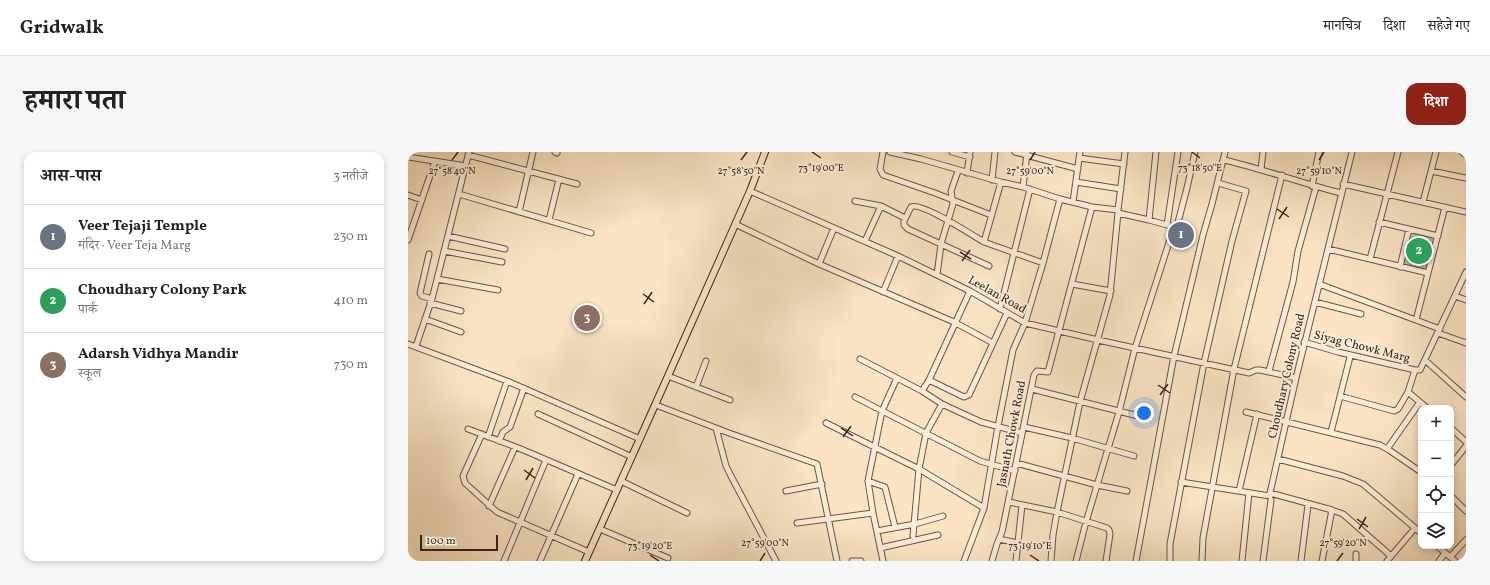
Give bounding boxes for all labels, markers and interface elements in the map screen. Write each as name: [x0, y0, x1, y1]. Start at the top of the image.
text: Gridwalk: [20, 15, 104, 41]
text: मानचित्र: [1323, 17, 1361, 36]
text: दिशा: [1383, 17, 1405, 36]
text: सहेजे गए: [1427, 17, 1470, 36]
text: हमारा पता: [24, 82, 125, 121]
button: दिशा: [1406, 83, 1466, 125]
text: 73°19'00"E: [798, 161, 844, 175]
text: 73°18'50"E: [1178, 161, 1222, 175]
text: 27°58'40"N: [428, 164, 476, 178]
text: 27°58'50"N: [718, 164, 765, 178]
text: 27°59'00"N: [1006, 164, 1055, 178]
text: 27°59'10"N: [1296, 164, 1342, 178]
text: आस-पास: [40, 165, 101, 188]
text: 3 नतीजे: [333, 168, 368, 186]
text: Veer Tejaji Temple: [78, 216, 207, 237]
pin: 1: [1168, 220, 1194, 250]
text: 1: [50, 228, 56, 246]
text: 230 m: [333, 228, 368, 246]
pin: 2: [1406, 236, 1432, 266]
text: मंदिर · Veer Teja Marg: [78, 237, 191, 255]
street label: Leelan Road: [965, 272, 1029, 318]
text: Choudhary Colony Park: [78, 280, 247, 301]
text: 2: [50, 292, 56, 310]
text: 410 m: [333, 292, 368, 310]
text: पार्क: [78, 301, 97, 319]
pin: 3: [574, 303, 600, 333]
street label: Choudhary Colony Road: [1265, 312, 1309, 440]
street label: Siyag Chowk Marg: [1312, 327, 1412, 367]
text: Adarsh Vidhya Mandir: [78, 344, 238, 365]
text: 3: [50, 356, 56, 374]
text: 730 m: [334, 356, 368, 374]
text: स्कूल: [78, 365, 101, 383]
street label: Jasnath Chowk Road: [994, 379, 1030, 489]
your location: [1134, 403, 1154, 423]
map controls: [1418, 405, 1454, 549]
button: +: [1418, 405, 1454, 441]
button: −: [1418, 441, 1454, 477]
button: locate: [1418, 477, 1454, 513]
button: layers: [1418, 513, 1454, 549]
scale bar: [420, 533, 498, 552]
text: 100 m: [426, 534, 456, 549]
text: 27°59'00"N: [741, 536, 790, 550]
text: 27°59'20"N: [1319, 536, 1367, 550]
text: 73°19'20"E: [628, 539, 672, 553]
text: 73°19'10"E: [1008, 539, 1052, 553]

